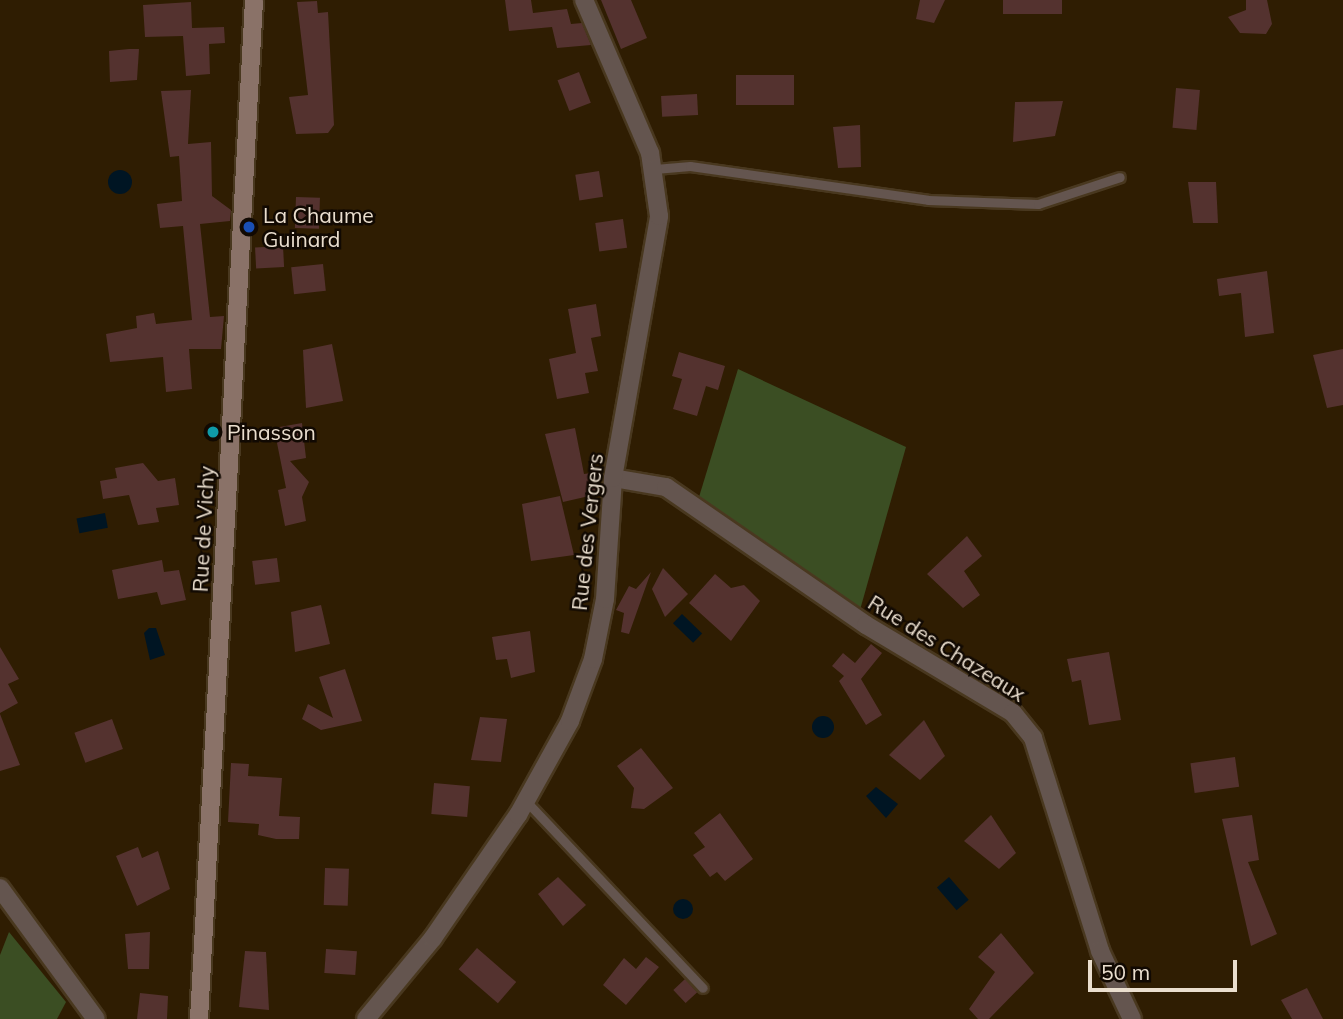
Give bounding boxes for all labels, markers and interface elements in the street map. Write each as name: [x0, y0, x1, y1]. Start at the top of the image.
place label: La Chaume Guinard: [263, 202, 374, 252]
marker: La Chaume Guinard: [241, 219, 257, 235]
place label: Pinasson: [227, 419, 316, 445]
marker: Pinasson: [205, 424, 221, 440]
street label: Rue des Vergers: [566, 452, 608, 612]
street label: Rue de Vichy: [187, 465, 219, 593]
street label: Rue des Chazeaux: [864, 589, 1030, 707]
scale bar: [1091, 946, 1240, 990]
text: 50 m: [1101, 959, 1150, 985]

